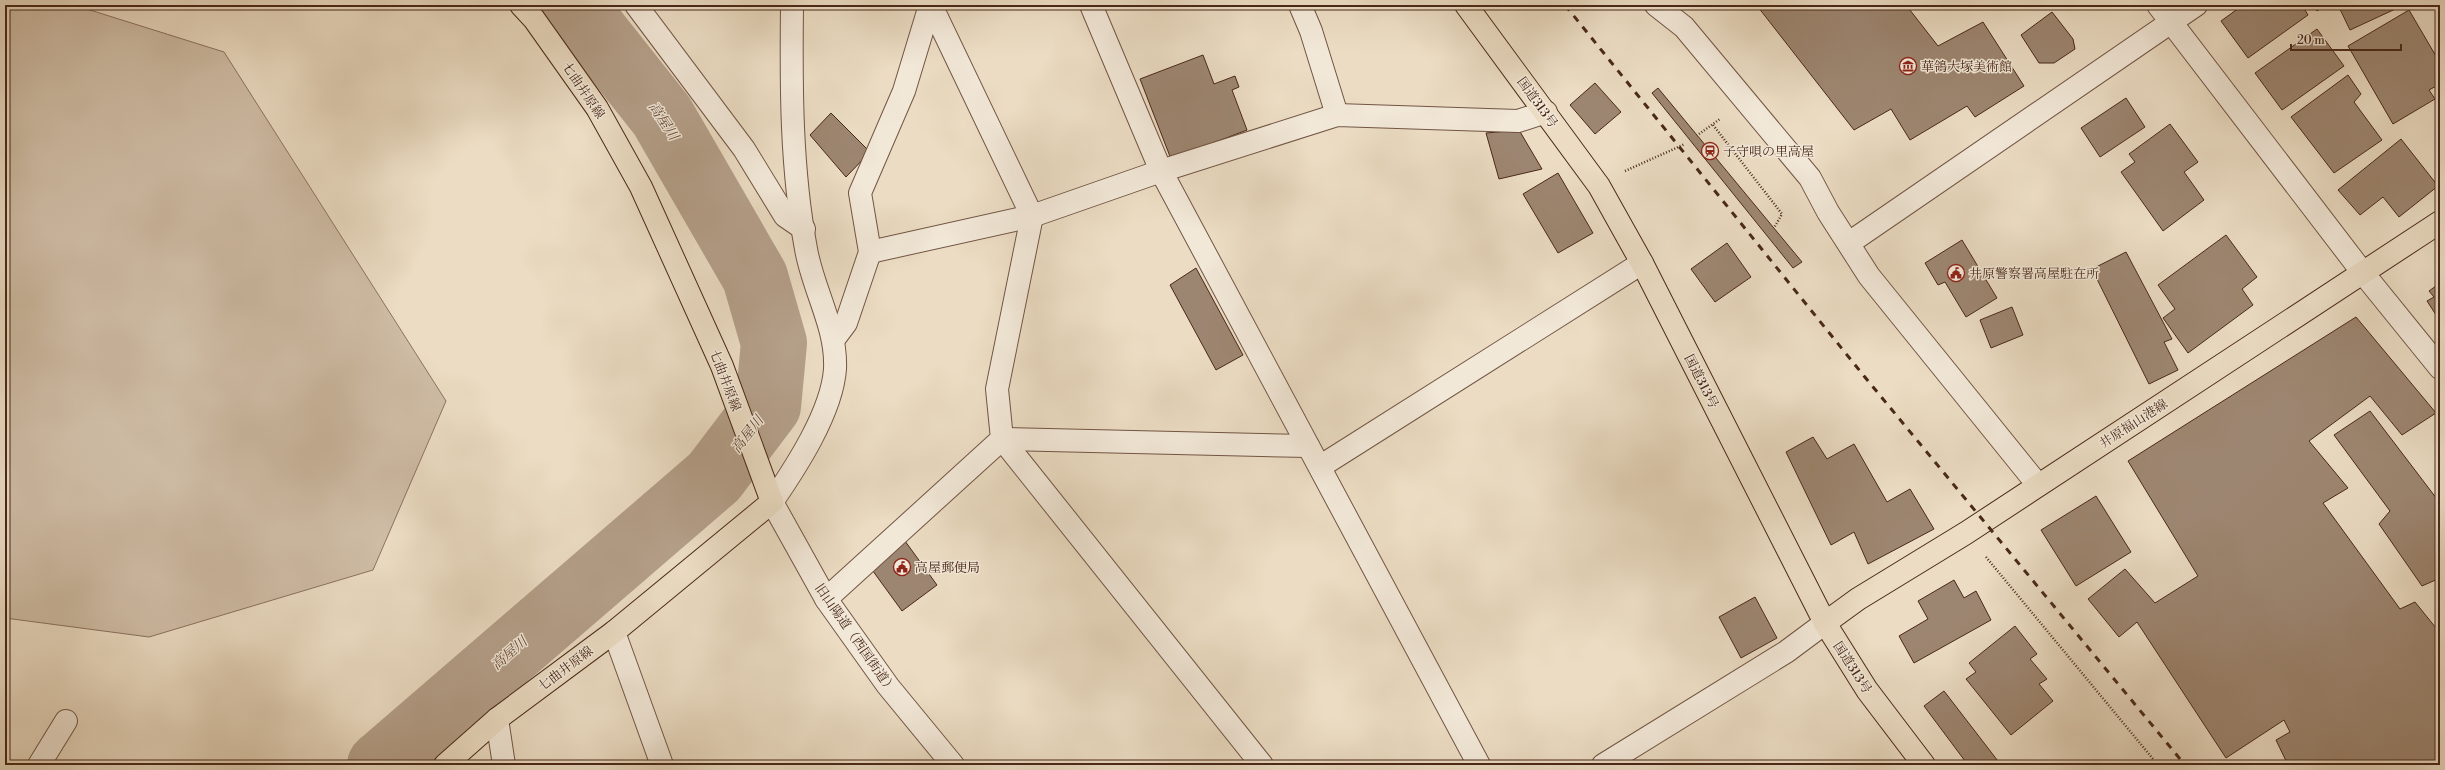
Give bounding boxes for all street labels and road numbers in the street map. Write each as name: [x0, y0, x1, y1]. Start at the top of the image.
street label: 七曲井原線: [558, 59, 608, 122]
street label: 国道313号: [1513, 74, 1561, 131]
street label: 七曲井原線: [706, 347, 744, 414]
street label: 国道313号: [1681, 352, 1722, 411]
street label: 井原福山港線: [2096, 396, 2171, 452]
street label: 旧山陽道（西国街道）: [811, 581, 899, 696]
street label: 国道313号: [1829, 639, 1875, 696]
street label: 七曲井原線: [535, 643, 596, 695]

